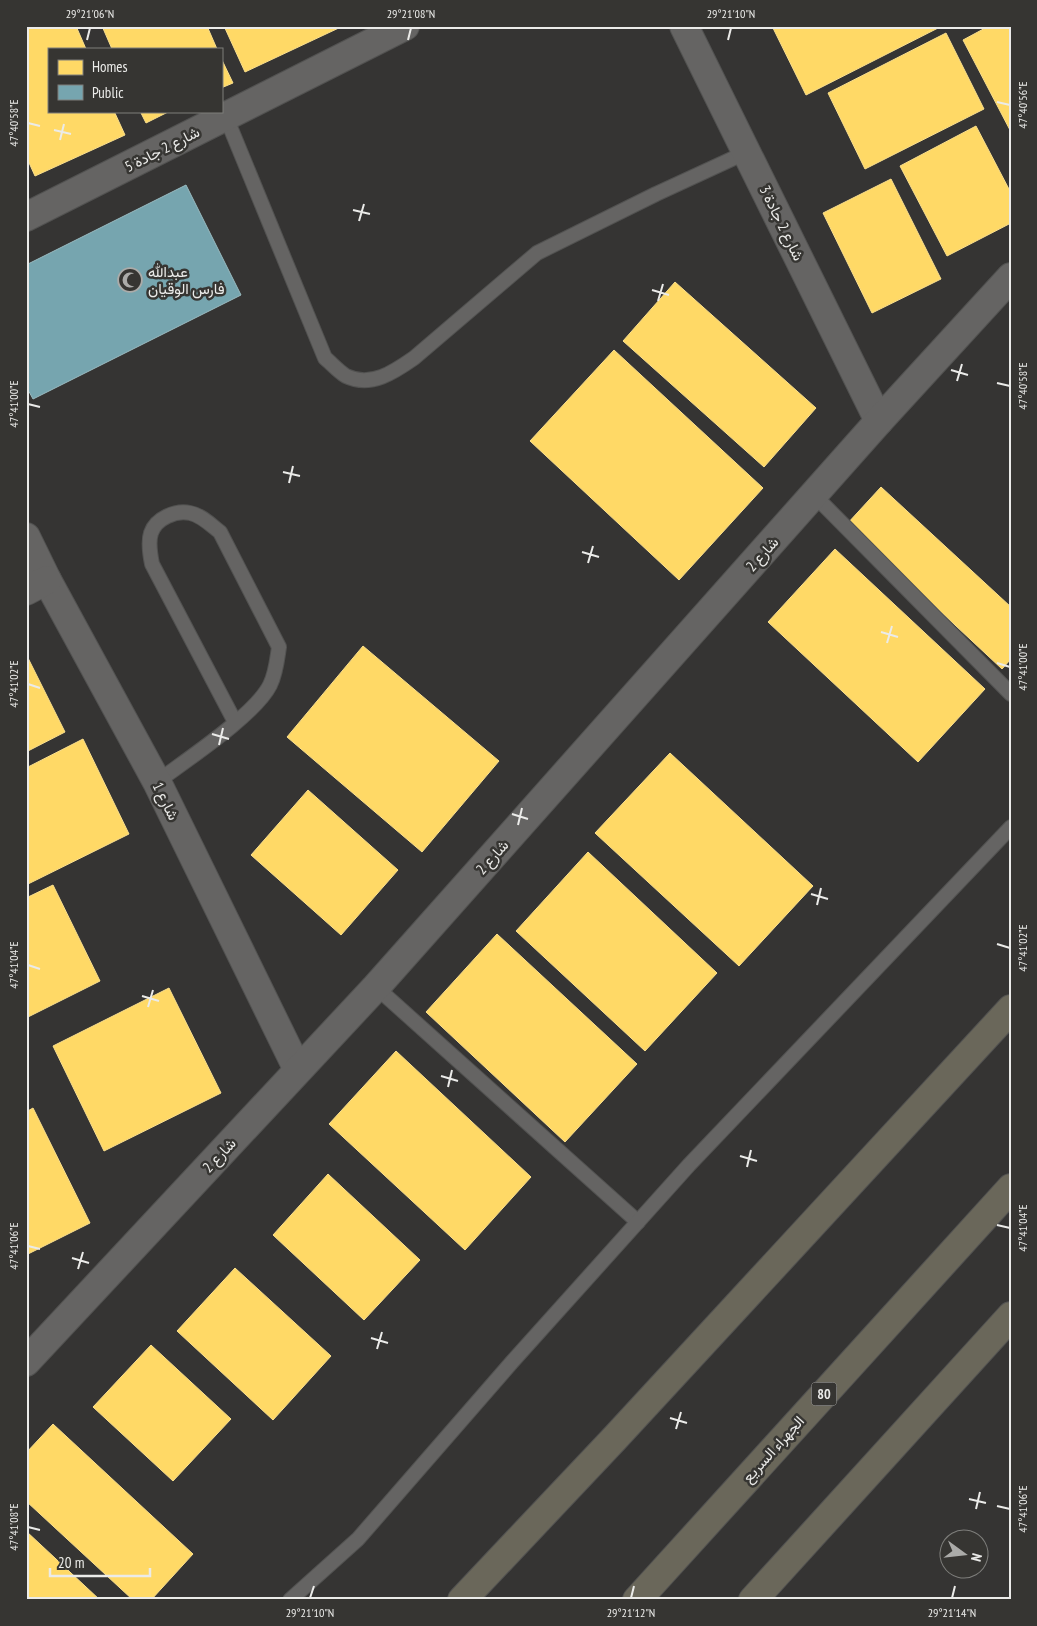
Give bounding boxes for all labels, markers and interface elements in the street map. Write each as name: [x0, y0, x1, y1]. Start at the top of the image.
text: 29°21'06"N: [66, 6, 114, 21]
text: 29°21'08"N: [387, 6, 435, 21]
text: 29°21'10"N: [707, 6, 755, 21]
legend: [48, 48, 222, 112]
text: Homes: [92, 57, 128, 76]
text: 47°40'56"E: [1015, 81, 1030, 129]
text: Public: [92, 83, 124, 102]
text: 47°40'58"E: [6, 99, 21, 147]
street label: شارع 2 جادة 5: [121, 122, 204, 178]
street label: شارع 2 جادة 3: [754, 182, 808, 265]
place label: عبدالله فارس الوقيان: [148, 262, 225, 299]
mosque icon: عبدالله فارس الوقيان: [117, 267, 143, 293]
text: 47°40'58"E: [1015, 362, 1030, 410]
text: 47°41'00"E: [6, 380, 21, 428]
street label: شارع 2: [742, 533, 784, 577]
text: 47°41'00"E: [1015, 643, 1030, 691]
text: 47°41'02"E: [6, 660, 21, 708]
street label: شارع 1: [147, 779, 183, 824]
street label: شارع 2: [472, 836, 514, 880]
text: 47°41'02"E: [1015, 924, 1030, 972]
text: 47°41'04"E: [6, 941, 21, 989]
street label: شارع 2: [198, 1134, 241, 1178]
text: 47°41'04"E: [1015, 1204, 1030, 1252]
text: 47°41'06"E: [6, 1222, 21, 1270]
road number: 80: [812, 1382, 836, 1406]
street label: الجهراء السريع: [738, 1412, 810, 1488]
text: 47°41'06"E: [1015, 1485, 1030, 1533]
text: 47°41'08"E: [6, 1503, 21, 1551]
north arrow: [940, 1528, 990, 1578]
scale bar: [50, 1546, 150, 1578]
text: N: [967, 1551, 986, 1563]
text: 20 m: [58, 1553, 84, 1572]
text: 29°21'10"N: [286, 1605, 334, 1620]
text: 29°21'12"N: [607, 1605, 655, 1620]
text: 29°21'14"N: [928, 1605, 976, 1620]

